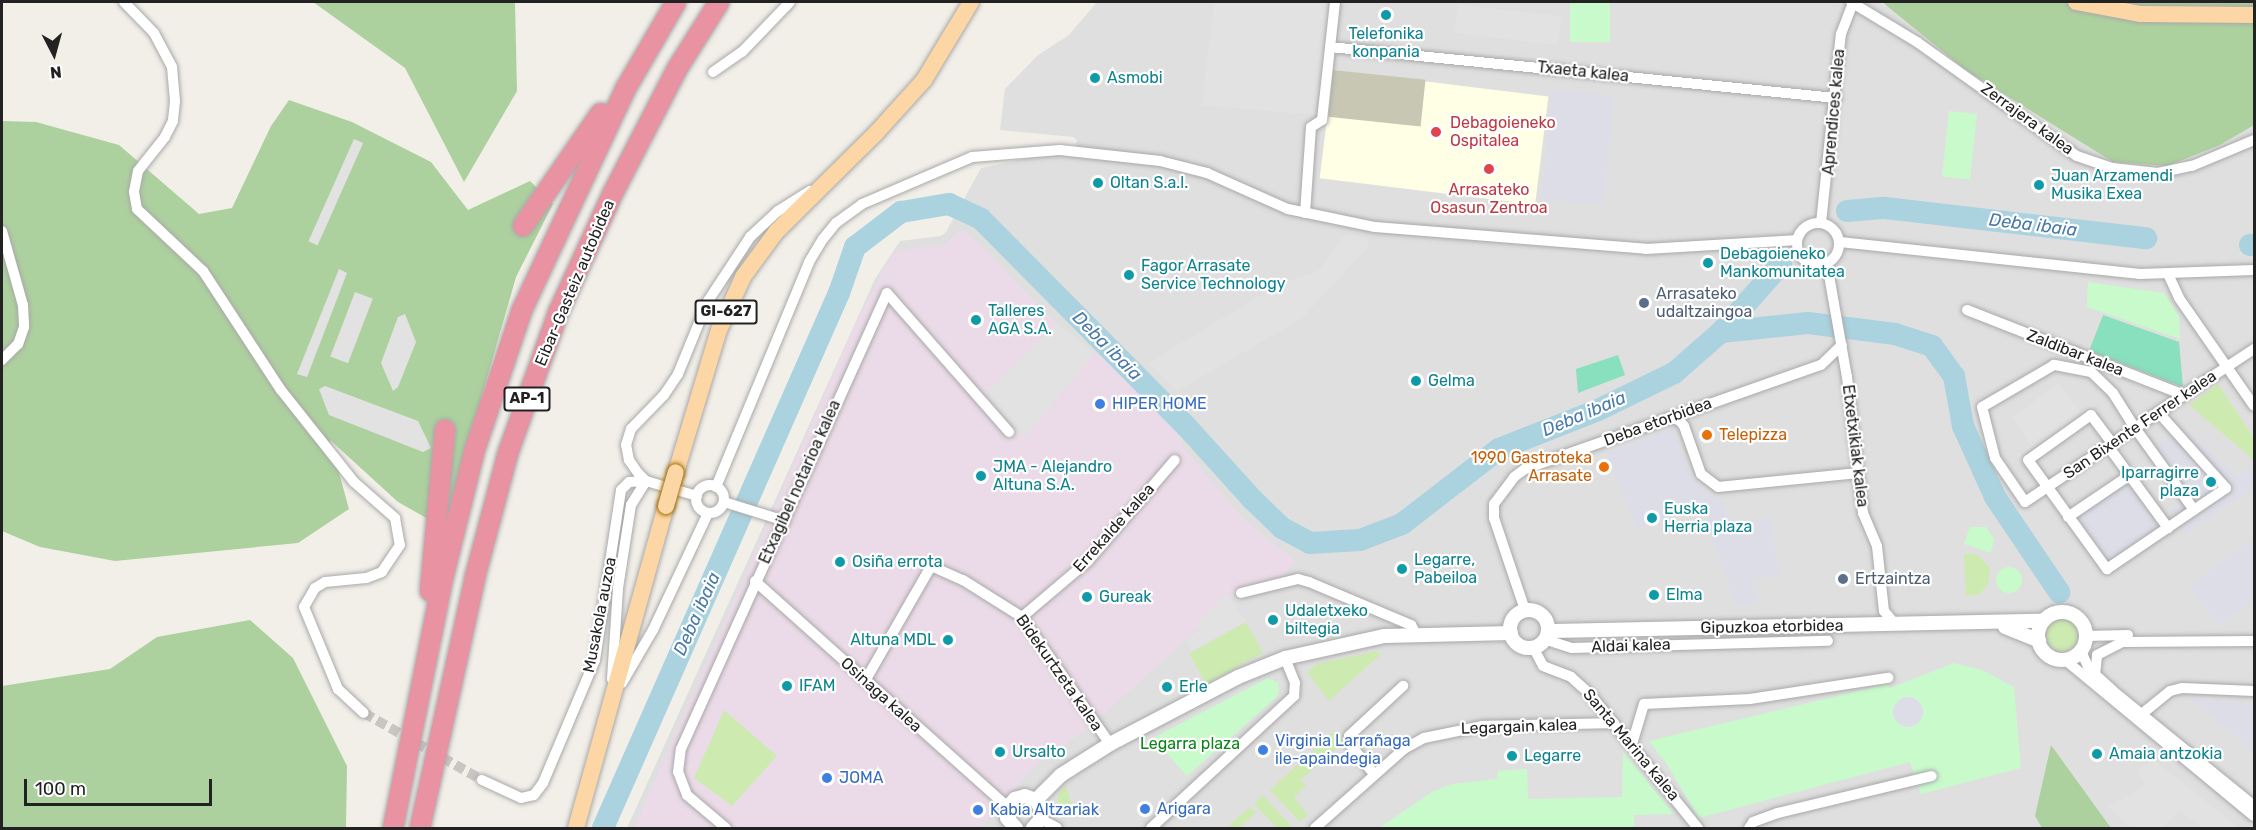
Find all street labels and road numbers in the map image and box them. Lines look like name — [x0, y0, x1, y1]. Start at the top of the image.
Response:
street label: Aprendices kalea — [1819, 48, 1849, 176]
street label: Txaeta kalea — [1536, 58, 1630, 86]
street label: Zerrajera kalea — [1977, 79, 2077, 159]
street label: Eibar-Gasteiz autobidea — [531, 197, 619, 369]
road number: GI-627 — [694, 300, 758, 324]
street label: Zaldibar kalea — [2024, 326, 2126, 380]
street label: San Bixente Ferrer kalea — [2060, 367, 2220, 483]
street label: Etxetxikiak kalea — [1838, 383, 1872, 509]
road number: AP-1 — [503, 387, 551, 411]
street label: Deba etorbidea — [1601, 394, 1715, 450]
street label: Etxagibel notarioa kalea — [755, 397, 845, 567]
street label: Errekalde kalea — [1069, 480, 1159, 576]
street label: Musakola auzoa — [579, 555, 621, 675]
street label: Bidekurtzeta kalea — [1012, 611, 1106, 735]
street label: Gipuzkoa etorbidea — [1700, 616, 1844, 638]
street label: Aldai kalea — [1591, 635, 1671, 657]
street label: Osinaga kalea — [837, 654, 925, 736]
street label: Santa Marina kalea — [1579, 685, 1683, 805]
street label: Legargain kalea — [1460, 715, 1578, 739]

